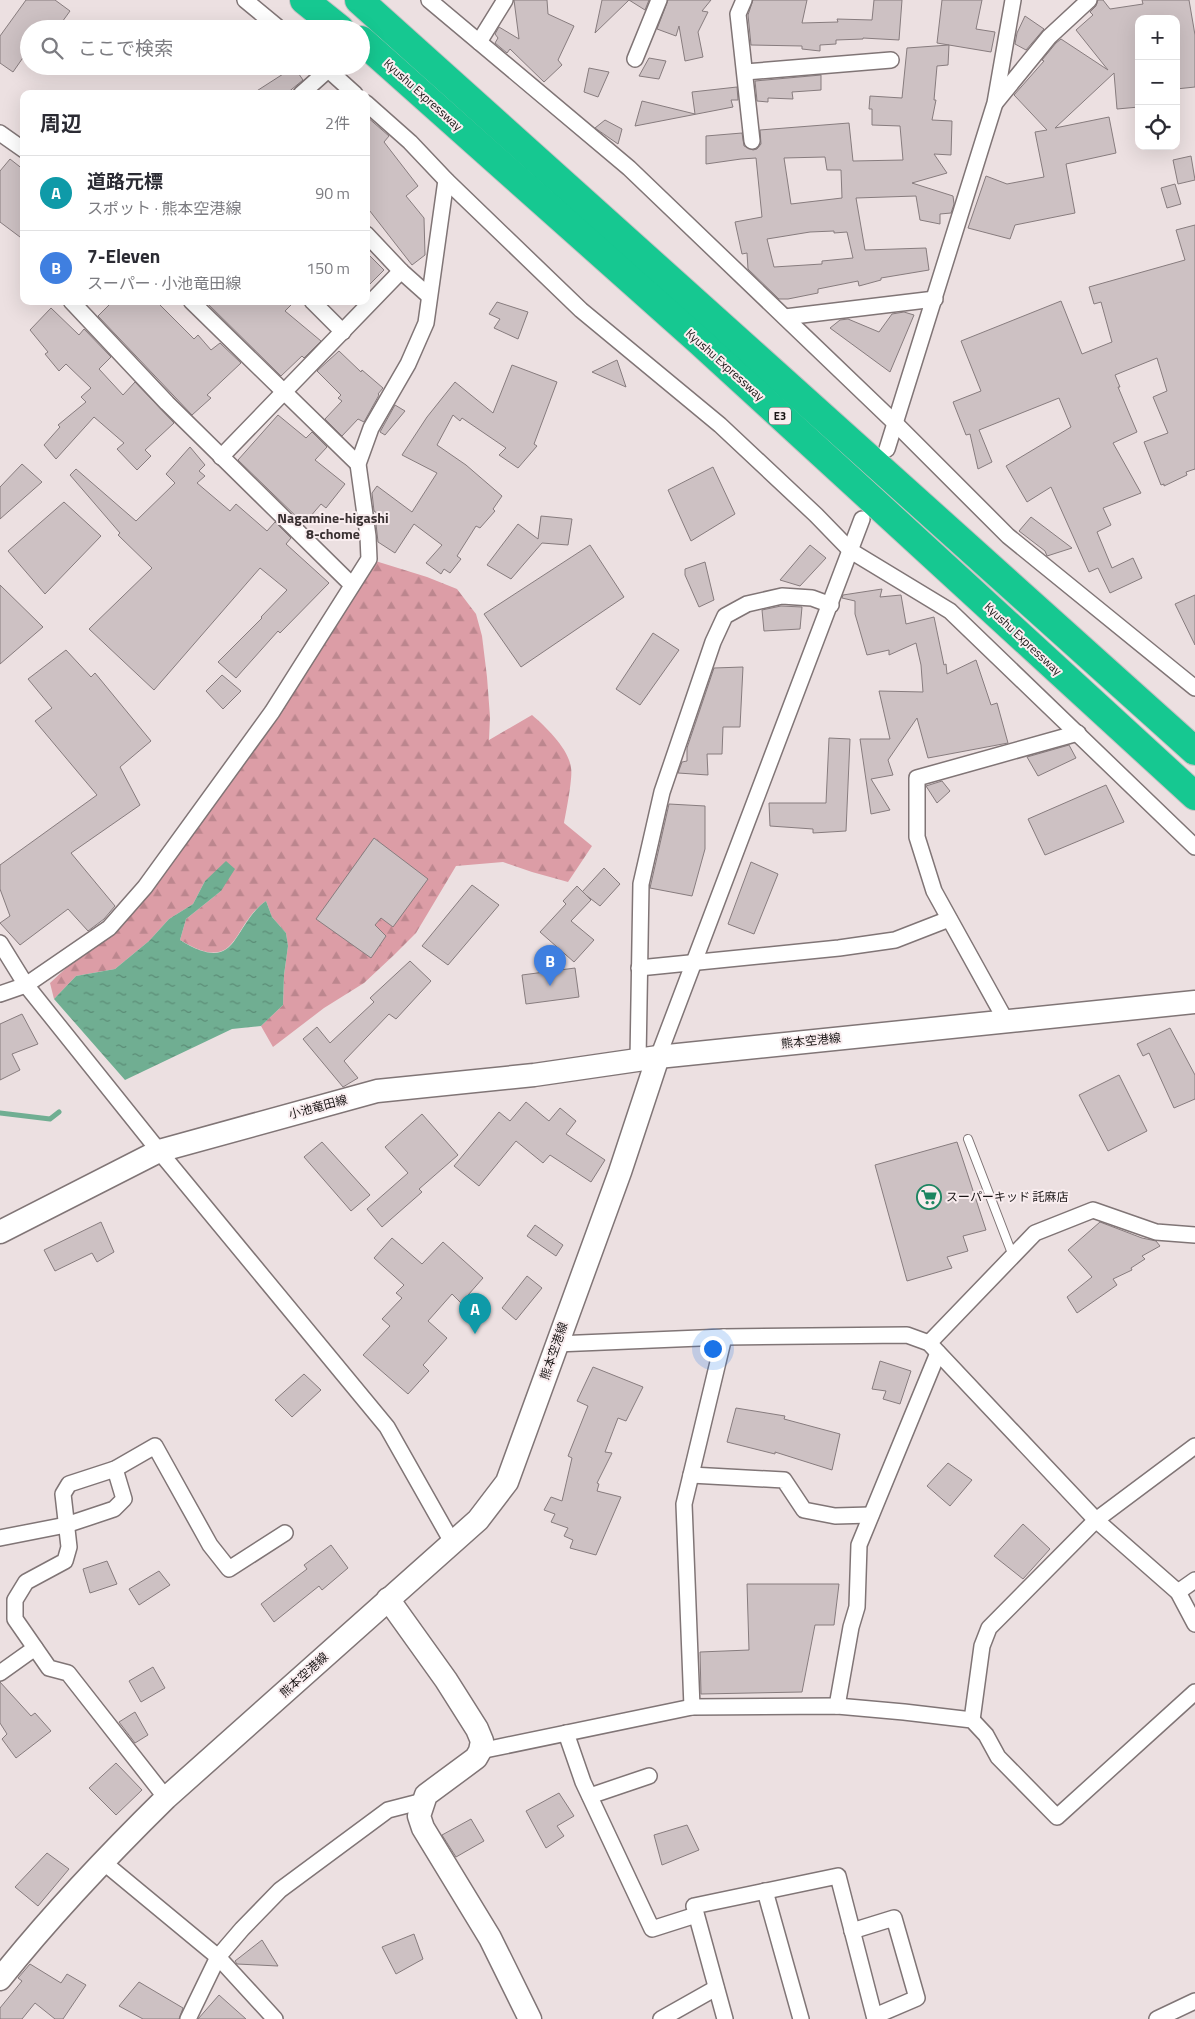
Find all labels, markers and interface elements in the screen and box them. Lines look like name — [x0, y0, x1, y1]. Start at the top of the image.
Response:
map controls — [1135, 15, 1180, 150]
button: + — [1135, 15, 1180, 60]
search box — [20, 20, 370, 75]
text: ここで検索 — [78, 33, 173, 62]
icon: search — [38, 34, 66, 62]
street label: Kyushu Expressway — [380, 54, 467, 135]
button: − — [1135, 60, 1180, 105]
button: locate — [1135, 105, 1180, 150]
text: 周辺 — [40, 107, 82, 139]
text: 2件 — [325, 111, 350, 135]
text: 道路元標 — [87, 166, 163, 195]
text: A — [51, 181, 61, 205]
text: 90 m — [315, 181, 350, 205]
text: スポット · 熊本空港線 — [87, 196, 242, 220]
text: 7-Eleven — [87, 241, 160, 270]
text: B — [51, 256, 61, 280]
text: 150 m — [306, 256, 350, 280]
text: スーパー · 小池竜田線 — [87, 271, 241, 295]
street label: Kyushu Expressway — [682, 324, 769, 405]
road number: E3 — [769, 408, 791, 424]
district label: Nagamine-higashi 8-chome — [277, 507, 389, 544]
street label: Kyushu Expressway — [980, 598, 1067, 680]
pin: B — [534, 945, 566, 986]
street label: 熊本空港線 — [780, 1028, 842, 1053]
street label: 小池竜田線 — [286, 1090, 349, 1123]
supermarket icon: スーパーキッド 託麻店 — [916, 1184, 942, 1210]
place label: スーパーキッド 託麻店 — [946, 1187, 1069, 1206]
pin: A — [459, 1293, 491, 1334]
street label: 熊本空港線 — [535, 1319, 572, 1382]
your location — [700, 1336, 726, 1362]
street label: 熊本空港線 — [275, 1647, 332, 1702]

